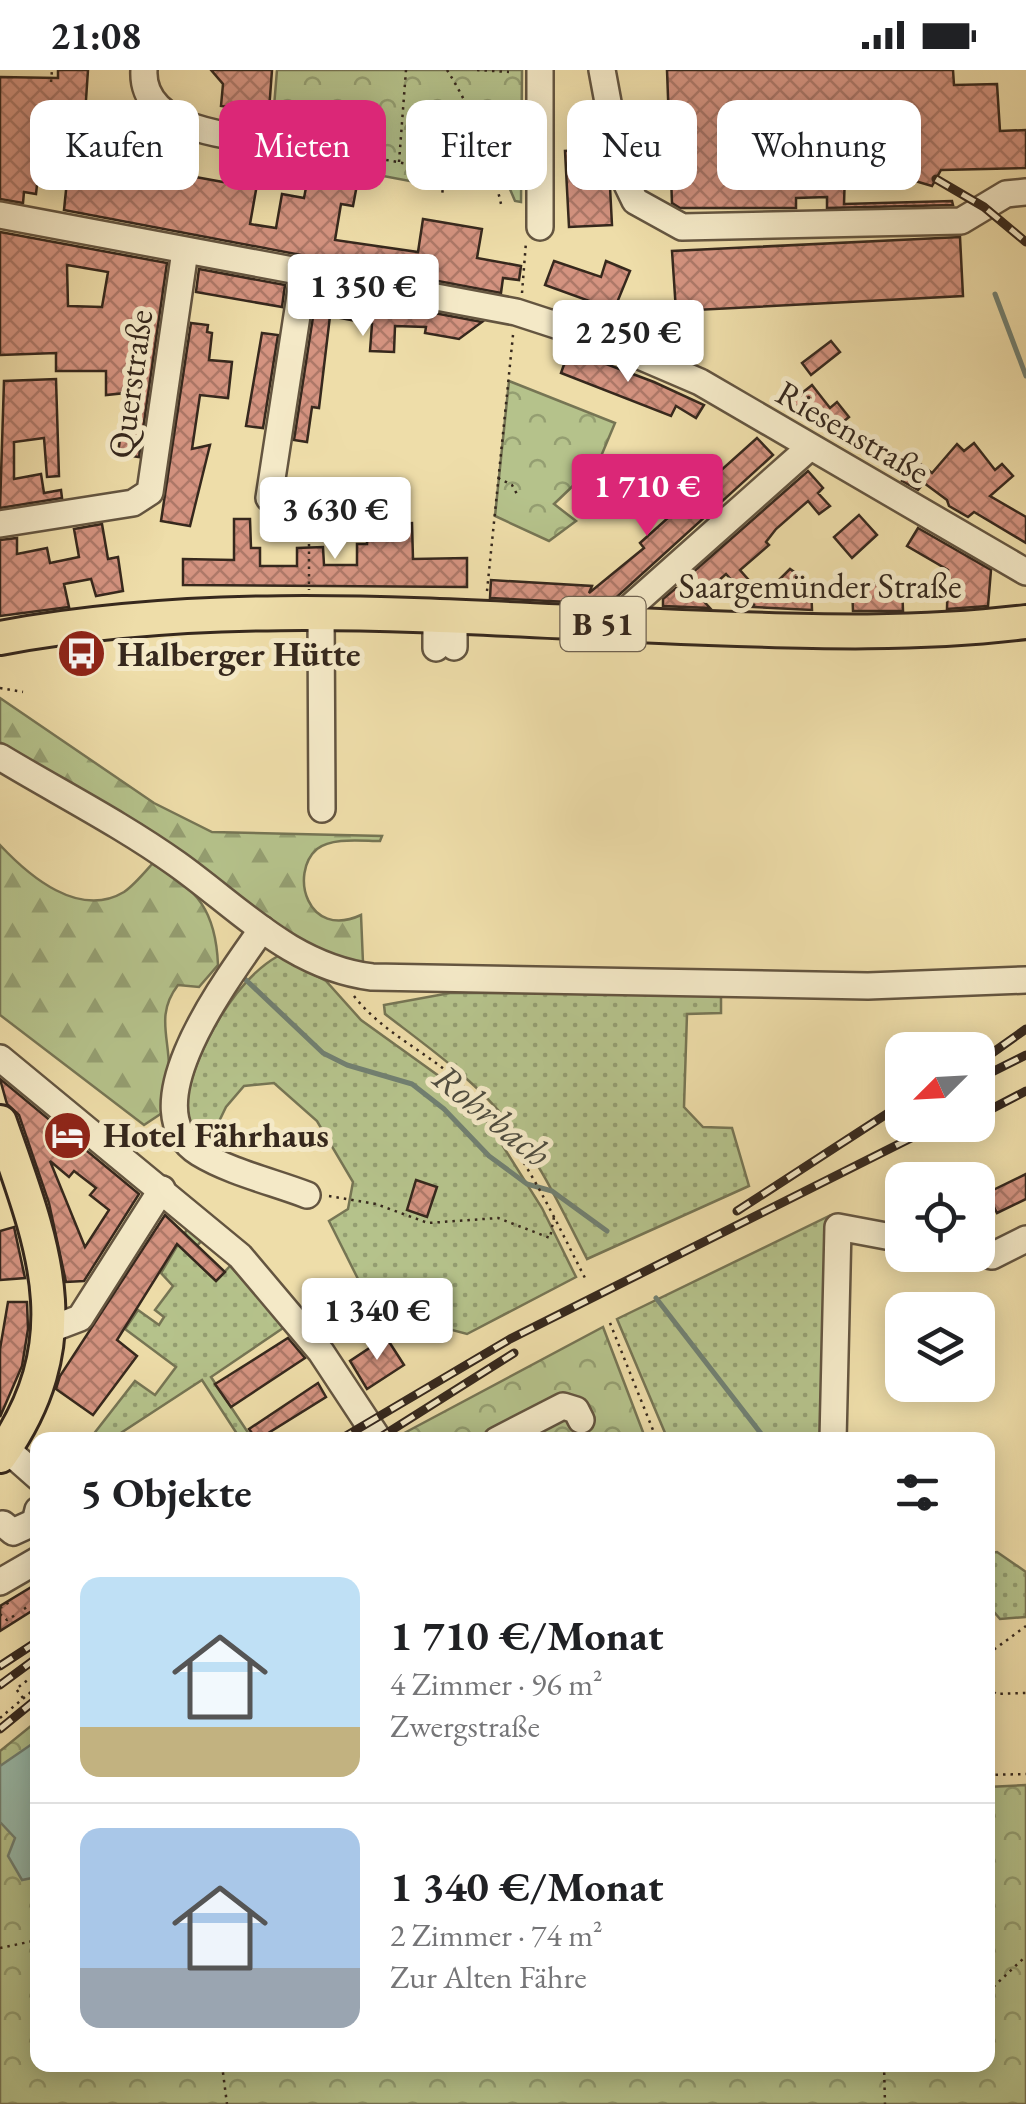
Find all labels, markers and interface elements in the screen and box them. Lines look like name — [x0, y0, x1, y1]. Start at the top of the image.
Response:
text: 21:08 — [50, 11, 141, 60]
chip: Kaufen — [30, 100, 199, 190]
chip: Mieten — [219, 100, 386, 190]
chip: Filter — [406, 100, 547, 190]
chip: Neu — [567, 100, 697, 190]
chip: Wohnung — [717, 100, 921, 190]
pin: 1 350 € — [271, 254, 455, 339]
text: 1 350 € — [310, 265, 416, 307]
pin: 2 250 € — [536, 300, 720, 385]
street label: Querstraße — [97, 307, 162, 461]
text: 2 250 € — [575, 311, 681, 353]
street label: Riesenstraße — [768, 370, 938, 494]
pin: 1 710 € — [555, 454, 739, 539]
text: 1 710 € — [594, 465, 700, 507]
pin: 3 630 € — [243, 477, 427, 562]
text: 3 630 € — [282, 488, 388, 530]
street label: Saargemünder Straße — [678, 563, 962, 608]
road number: B 51 — [560, 597, 646, 651]
bus stop icon: Halberger Hütte — [56, 628, 108, 680]
place label: Halberger Hütte — [117, 631, 361, 676]
north arrow — [885, 1032, 995, 1142]
map controls — [885, 1032, 995, 1402]
water label: Rohrbach — [423, 1052, 562, 1177]
hotel icon: Hotel Fährhaus — [42, 1109, 94, 1161]
place label: Hotel Fährhaus — [103, 1112, 329, 1157]
button: locate — [885, 1162, 995, 1272]
pin: 1 340 € — [285, 1278, 469, 1363]
text: 1 340 € — [324, 1289, 430, 1331]
button: layers — [885, 1292, 995, 1402]
text: 5 Objekte — [80, 1465, 252, 1520]
icon: filters — [890, 1465, 945, 1520]
text: 1 710 €/Monat — [390, 1608, 664, 1663]
icon: home — [160, 1617, 280, 1737]
text: 4 Zimmer · 96 m² — [390, 1663, 603, 1705]
text: Zwergstraße — [390, 1705, 540, 1747]
text: 1 340 €/Monat — [390, 1859, 664, 1914]
icon: home — [160, 1868, 280, 1988]
text: 2 Zimmer · 74 m² — [390, 1914, 603, 1956]
text: Zur Alten Fähre — [390, 1956, 587, 1998]

